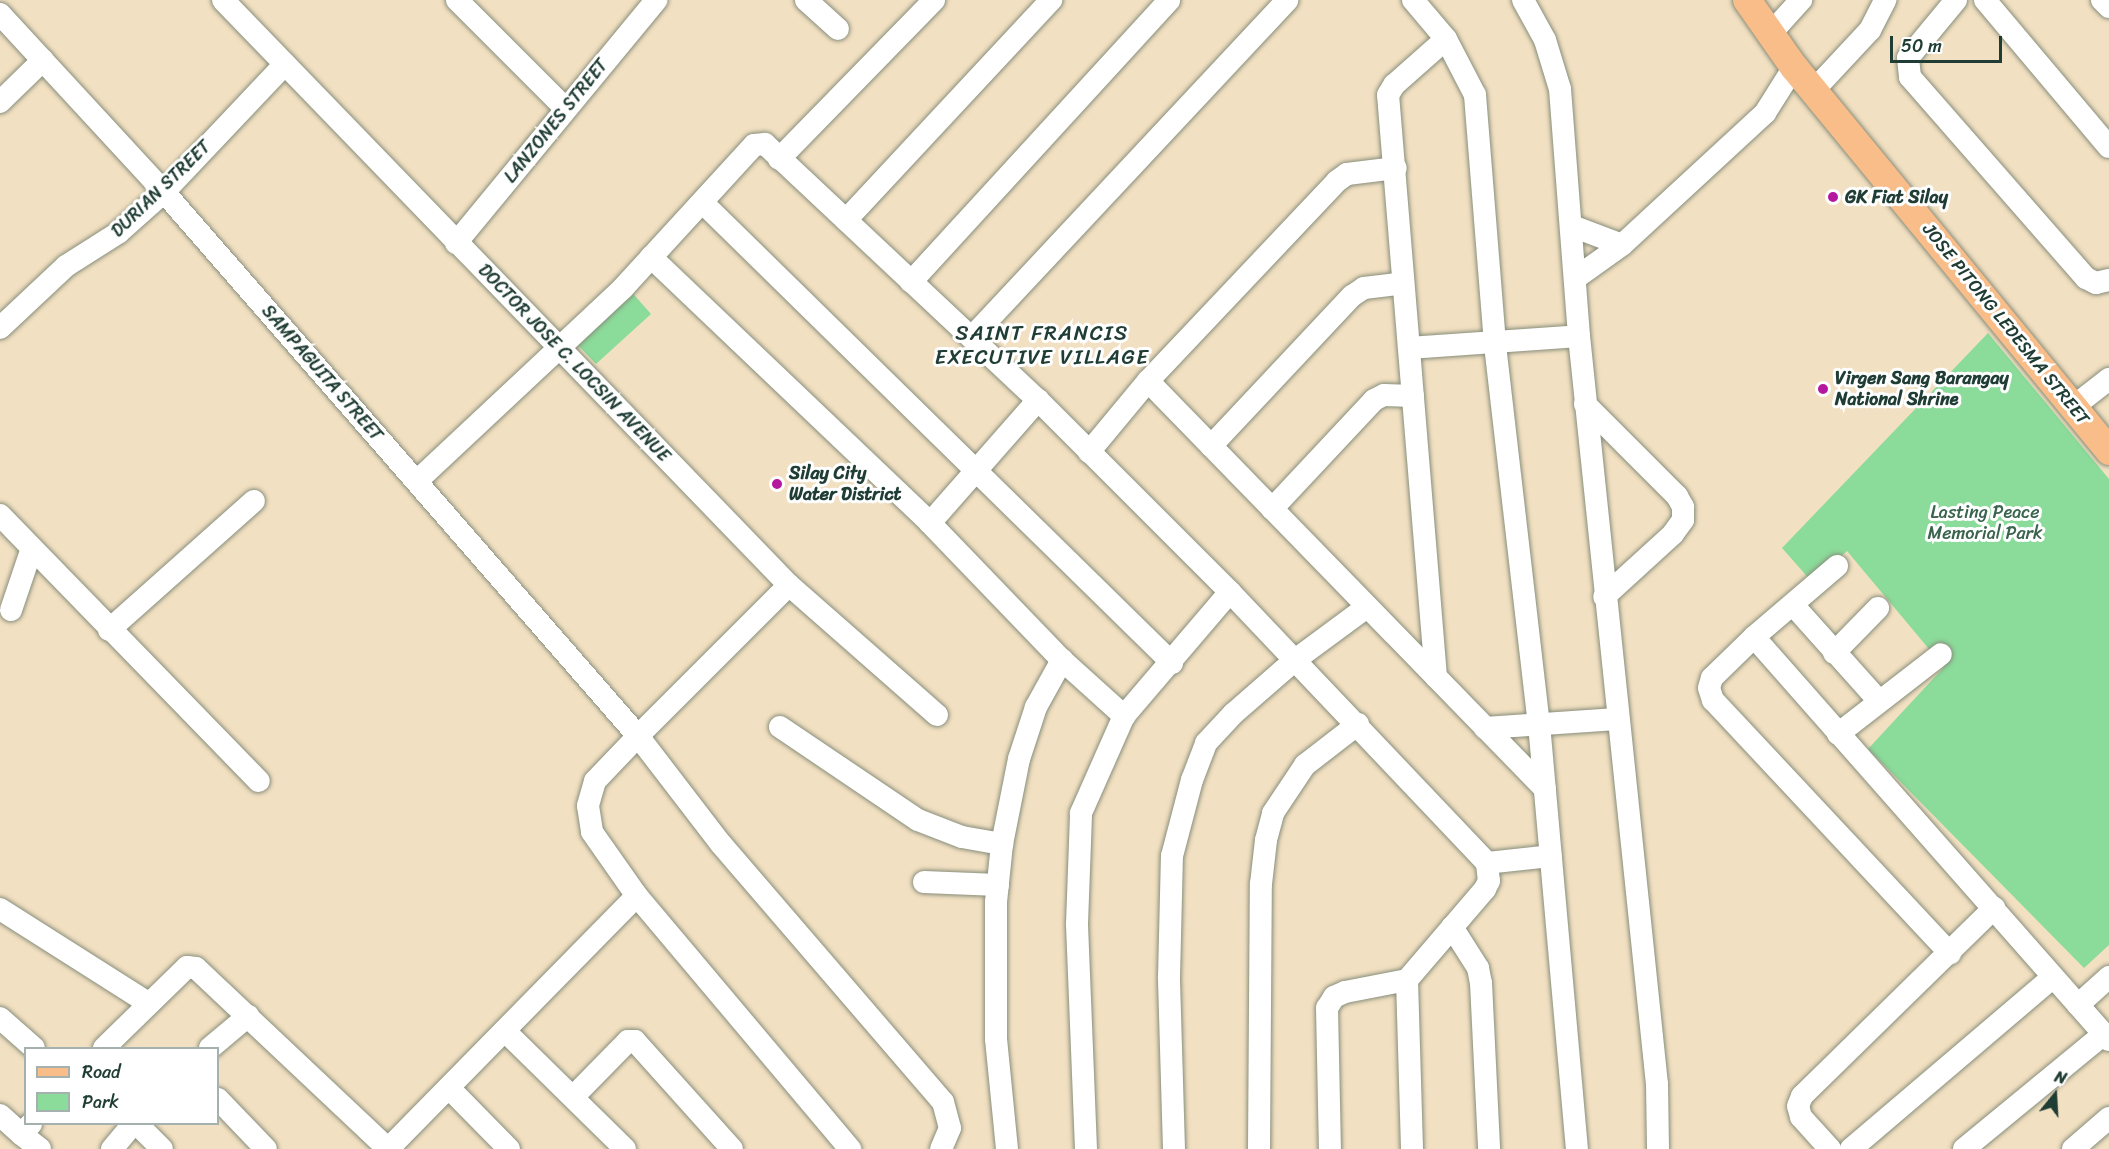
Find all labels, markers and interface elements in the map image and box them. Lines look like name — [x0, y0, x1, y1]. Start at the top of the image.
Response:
scale bar — [1893, 24, 2006, 62]
text: 50 m — [1901, 30, 1942, 62]
street label: LANZONES STREET — [499, 54, 613, 188]
street label: DURIAN STREET — [107, 136, 215, 242]
place label: GK Fiat Silay — [1845, 186, 1948, 208]
marker: GK Fiat Silay — [1826, 190, 1840, 204]
street label: JOSE PITONG LEDESMA STREET — [1917, 218, 2095, 430]
street label: DOCTOR JOSE C. LOCSIN AVENUE — [473, 259, 675, 467]
street label: SAMPAGUITA STREET — [256, 300, 388, 446]
district label: SAINT FRANCIS EXECUTIVE VILLAGE — [934, 320, 1150, 370]
place label: Virgen Sang Barangay National Shrine — [1835, 368, 2009, 410]
marker: Virgen Sang Barangay National Shrine — [1816, 382, 1830, 396]
place label: Silay City Water District — [789, 463, 902, 506]
marker: Silay City Water District — [770, 477, 784, 491]
park label: Lasting Peace Memorial Park — [1927, 502, 2043, 544]
legend — [24, 1047, 219, 1125]
text: Road — [82, 1056, 121, 1088]
text: N — [2051, 1062, 2070, 1093]
north arrow — [2025, 1065, 2085, 1125]
text: Park — [82, 1086, 119, 1118]

